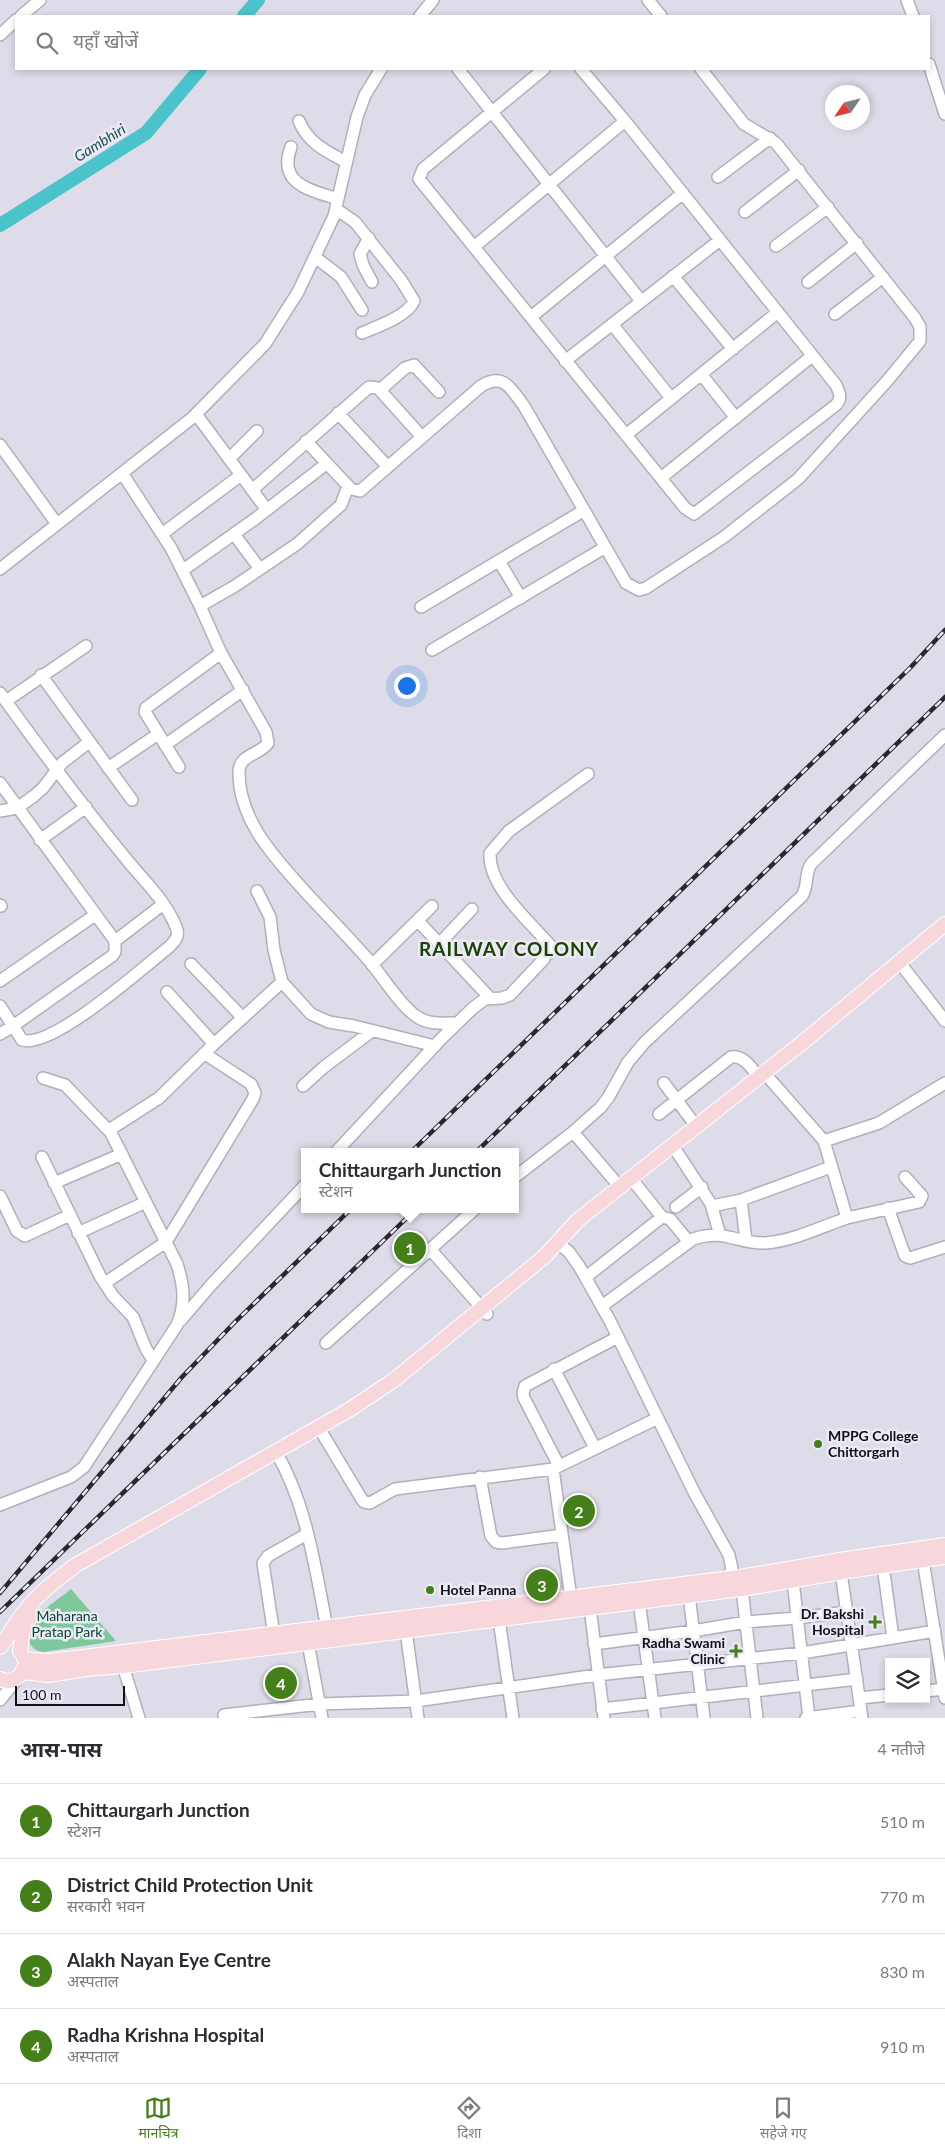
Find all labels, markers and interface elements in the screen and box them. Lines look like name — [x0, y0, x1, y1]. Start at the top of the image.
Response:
search box — [15, 15, 930, 70]
icon: search — [33, 29, 61, 57]
text: यहाँ खोजें — [73, 29, 138, 52]
north arrow — [825, 85, 870, 130]
water label: Gambhiri — [70, 119, 129, 165]
your location — [394, 673, 420, 699]
district label: RAILWAY COLONY — [419, 937, 599, 960]
popup — [301, 1148, 519, 1213]
text: Chittaurgarh Junction — [319, 1158, 501, 1181]
text: स्टेशन — [319, 1181, 353, 1200]
pin: 1 — [394, 1229, 426, 1267]
place label: MPPG College Chittorgarh — [828, 1427, 919, 1460]
marker: MPPG College Chittorgarh — [812, 1438, 824, 1450]
pin: 2 — [563, 1492, 595, 1530]
pin: 3 — [526, 1566, 558, 1604]
place label: Hotel Panna — [440, 1581, 516, 1598]
marker: Hotel Panna — [424, 1584, 436, 1596]
place label: Dr. Bakshi Hospital — [801, 1605, 864, 1638]
park label: Maharana Pratap Park — [32, 1607, 103, 1640]
marker: Dr. Bakshi Hospital — [868, 1615, 882, 1629]
place label: Radha Swami Clinic — [642, 1634, 725, 1667]
marker: Radha Swami Clinic — [729, 1644, 743, 1658]
map controls — [885, 1658, 930, 1703]
button: layers — [885, 1658, 930, 1703]
pin: 4 — [265, 1664, 297, 1702]
scale bar — [15, 1683, 125, 1706]
text: 100 m — [22, 1686, 61, 1703]
text: आस-पास — [20, 1736, 102, 1761]
text: 4 नतीजे — [878, 1739, 925, 1758]
text: Chittaurgarh Junction — [67, 1798, 250, 1821]
text: 1 — [31, 1812, 41, 1831]
text: 510 m — [880, 1812, 925, 1831]
text: स्टेशन — [67, 1821, 101, 1840]
text: District Child Protection Unit — [67, 1873, 313, 1896]
text: 2 — [31, 1887, 41, 1906]
text: 770 m — [880, 1887, 925, 1906]
text: सरकारी भवन — [67, 1896, 145, 1915]
text: Alakh Nayan Eye Centre — [67, 1948, 271, 1971]
text: 3 — [31, 1962, 41, 1981]
text: 830 m — [880, 1962, 925, 1981]
text: अस्पताल — [67, 1971, 119, 1990]
text: Radha Krishna Hospital — [67, 2023, 264, 2046]
text: 4 — [31, 2037, 41, 2056]
text: 910 m — [880, 2037, 925, 2056]
text: अस्पताल — [67, 2046, 119, 2065]
tab: मानचित्र — [138, 2094, 178, 2144]
tab: दिशा — [455, 2094, 483, 2144]
tab: सहेजे गए — [760, 2094, 807, 2144]

